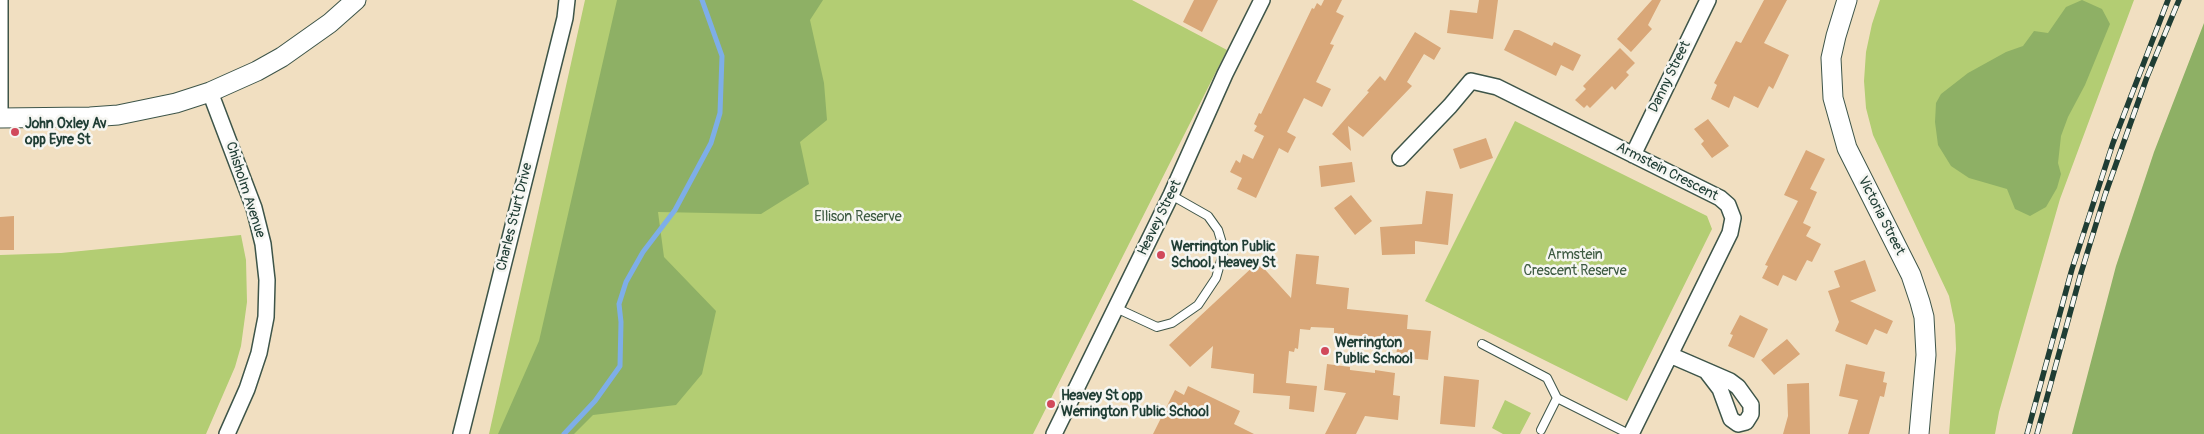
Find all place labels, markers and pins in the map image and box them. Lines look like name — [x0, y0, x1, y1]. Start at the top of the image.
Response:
place label: John Oxley Av opp Eyre St — [25, 116, 106, 148]
marker: John Oxley Av opp Eyre St — [9, 126, 21, 138]
place label: Werrington Public School, Heavey St — [1171, 239, 1276, 272]
marker: Werrington Public School, Heavey St — [1155, 249, 1167, 261]
place label: Werrington Public School — [1335, 335, 1413, 368]
marker: Werrington Public School — [1319, 345, 1331, 357]
place label: Heavey St opp Werrington Public School — [1061, 388, 1209, 421]
marker: Heavey St opp Werrington Public School — [1045, 398, 1057, 410]

